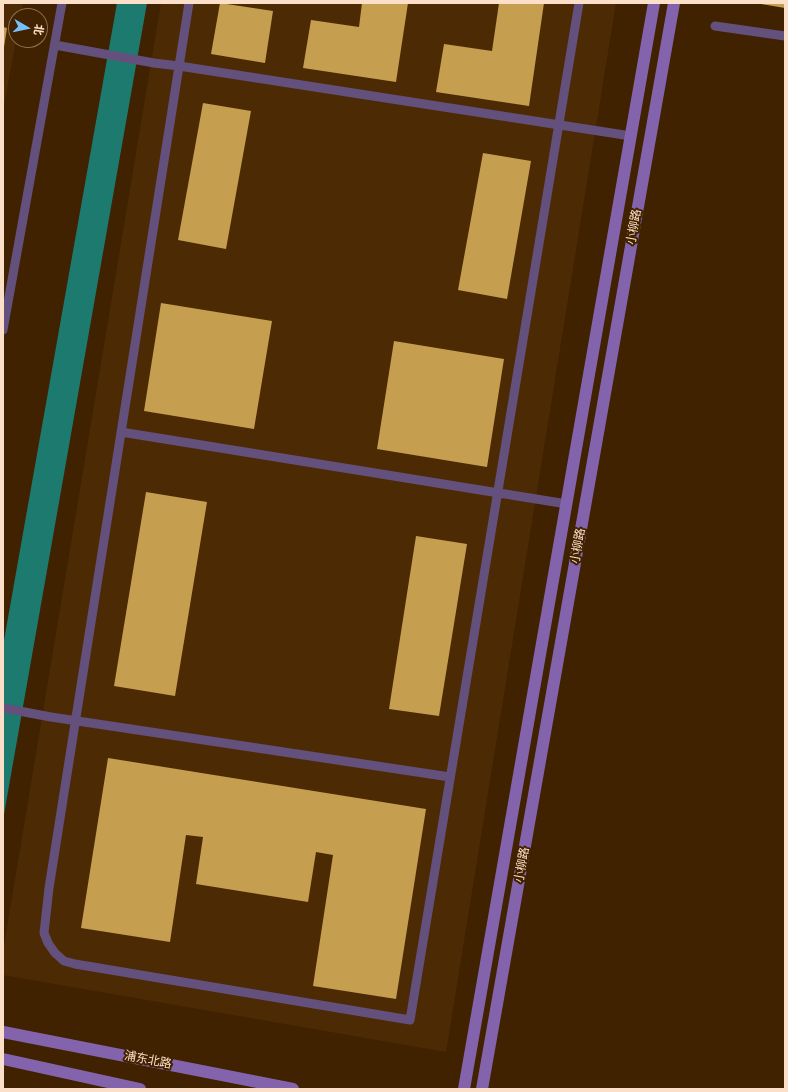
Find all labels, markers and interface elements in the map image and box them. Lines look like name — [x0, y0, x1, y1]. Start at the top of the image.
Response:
north arrow — [8, 8, 48, 48]
text: 北 — [31, 23, 47, 36]
street label: 小柳路 — [624, 208, 644, 246]
street label: 小柳路 — [568, 527, 588, 565]
street label: 小柳路 — [512, 846, 532, 884]
street label: 浦东北路 — [123, 1048, 173, 1072]

